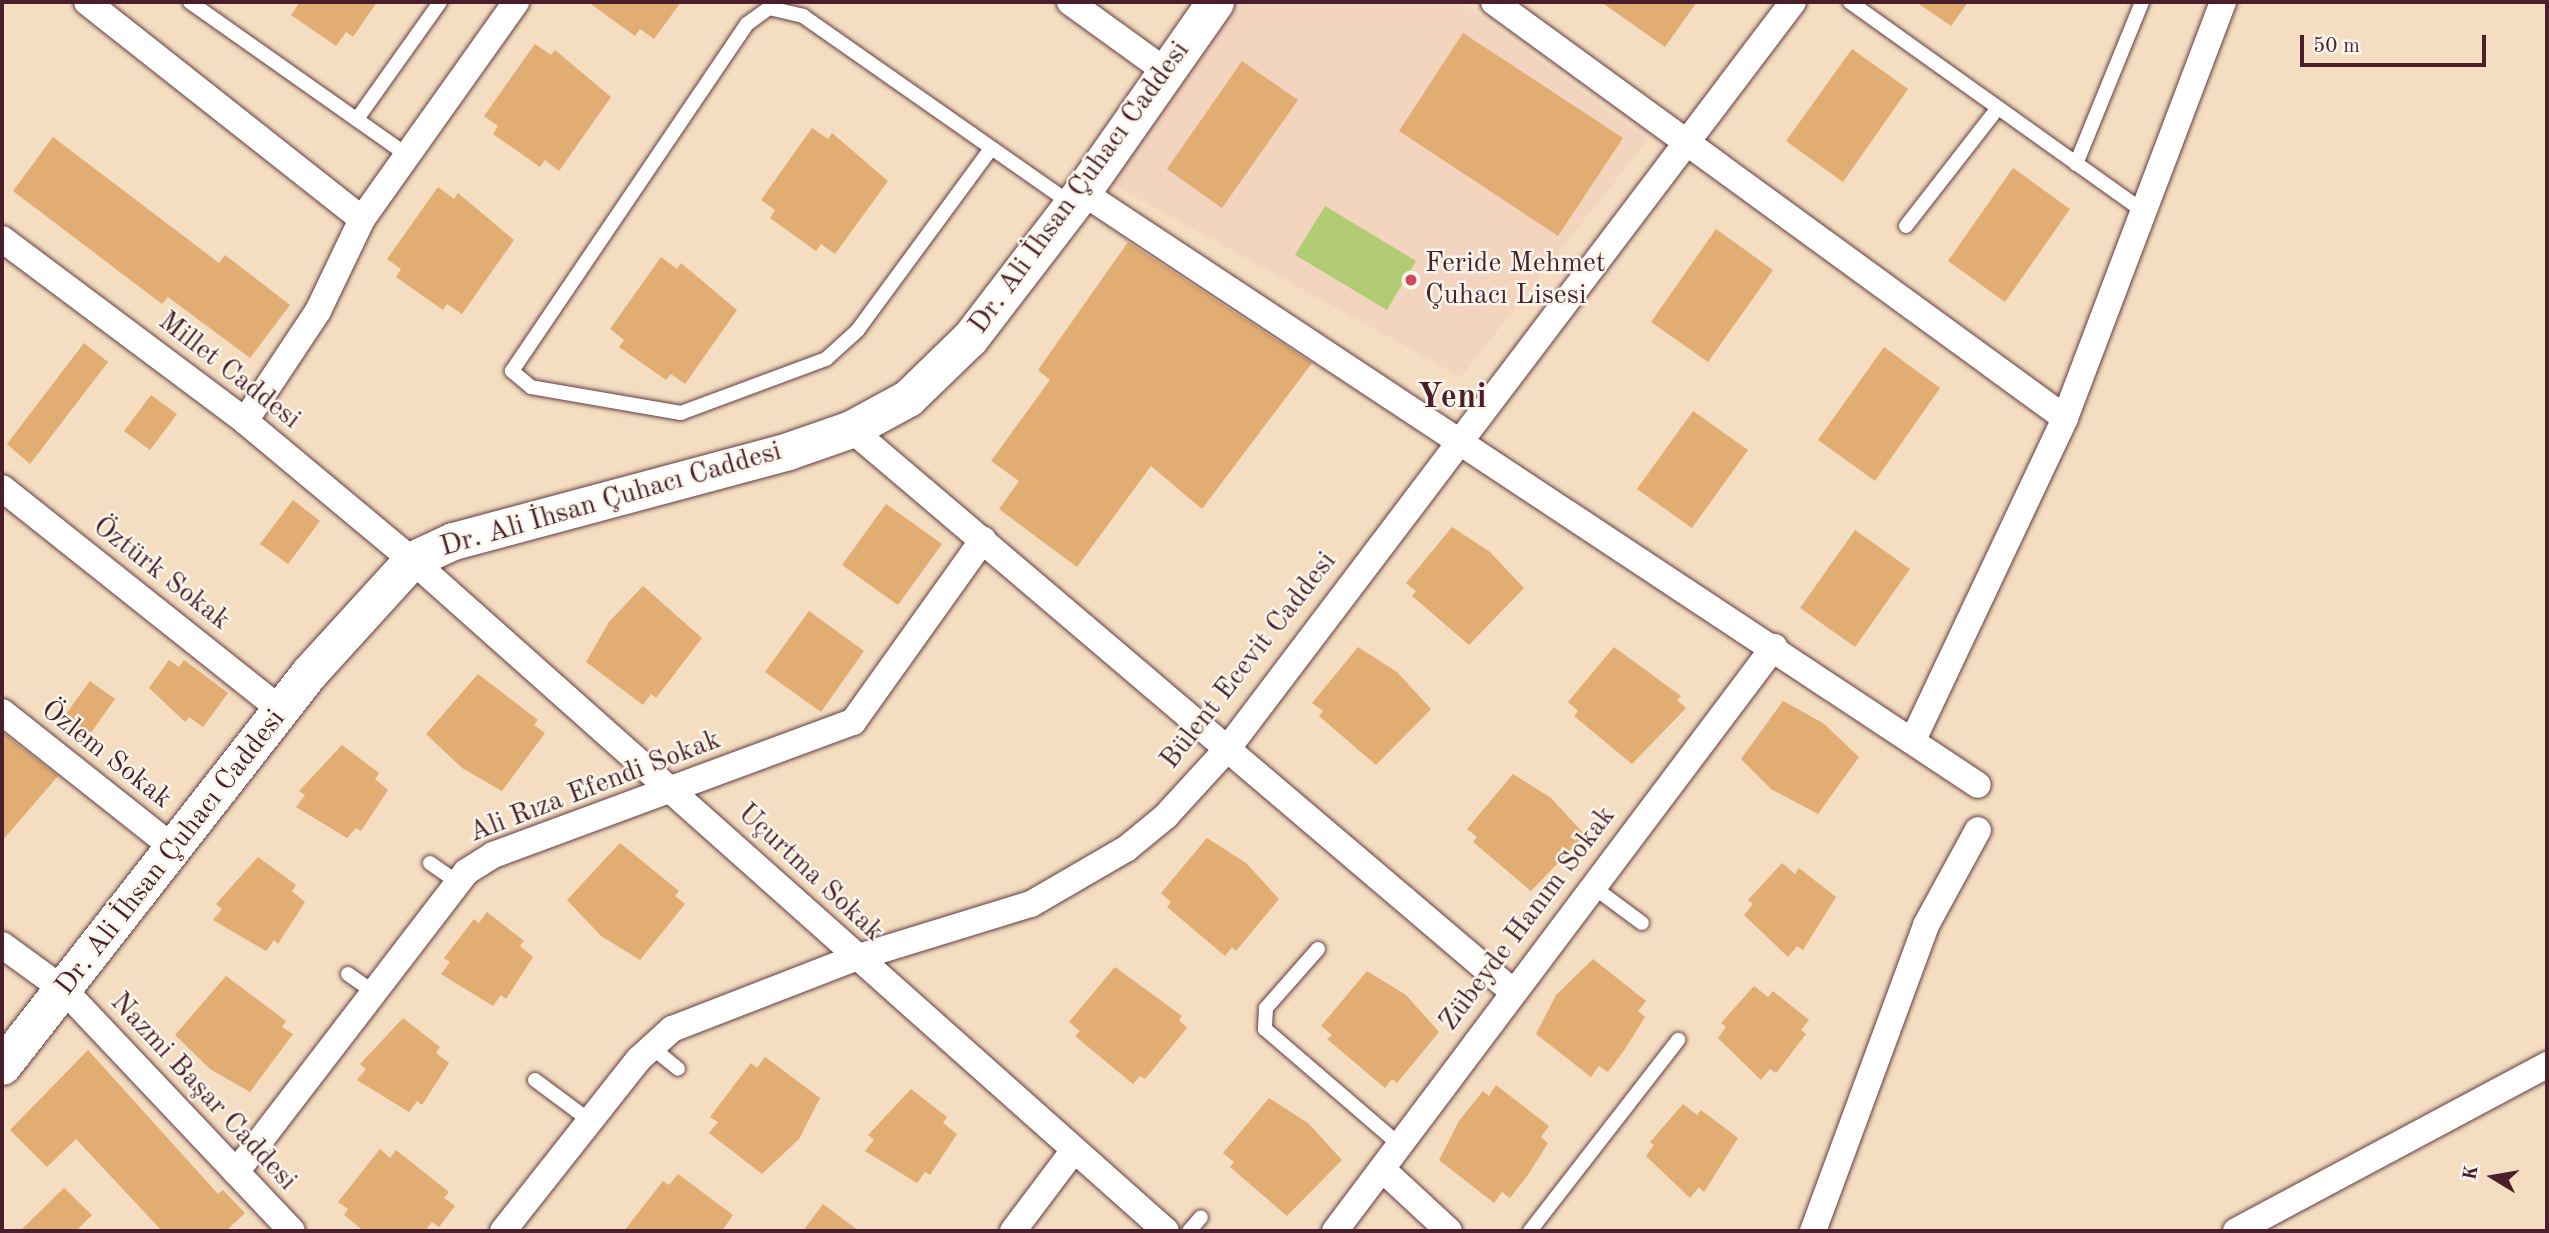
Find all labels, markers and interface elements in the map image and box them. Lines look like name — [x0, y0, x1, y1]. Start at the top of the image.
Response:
scale bar — [2304, 21, 2490, 65]
street label: Dr. Ali İhsan Çuhacı Caddesi — [963, 35, 1197, 341]
text: 50 m — [2313, 36, 2360, 57]
place label: Feride Mehmet Çuhacı Lisesi — [1425, 247, 1606, 313]
marker: Feride Mehmet Çuhacı Lisesi — [1403, 272, 1419, 288]
street label: Millet Caddesi — [151, 305, 307, 437]
district label: Yeni — [1417, 377, 1487, 419]
street label: Dr. Ali İhsan Çuhacı Caddesi — [437, 435, 785, 565]
street label: Öztürk Sokak — [86, 510, 236, 638]
street label: Bülent Ecevit Caddesi — [1154, 546, 1344, 776]
street label: Özlem Sokak — [34, 694, 178, 816]
street label: Dr. Ali İhsan Çuhacı Caddesi — [49, 703, 293, 1003]
street label: Ali Rıza Efendi Sokak — [464, 724, 726, 850]
street label: Uçurtma Sokak — [730, 797, 890, 949]
street label: Zübeyde Hanım Sokak — [1433, 800, 1623, 1038]
street label: Nazmi Başar Caddesi — [103, 986, 303, 1198]
north arrow — [2458, 1142, 2528, 1212]
text: K — [2461, 1164, 2483, 1182]

